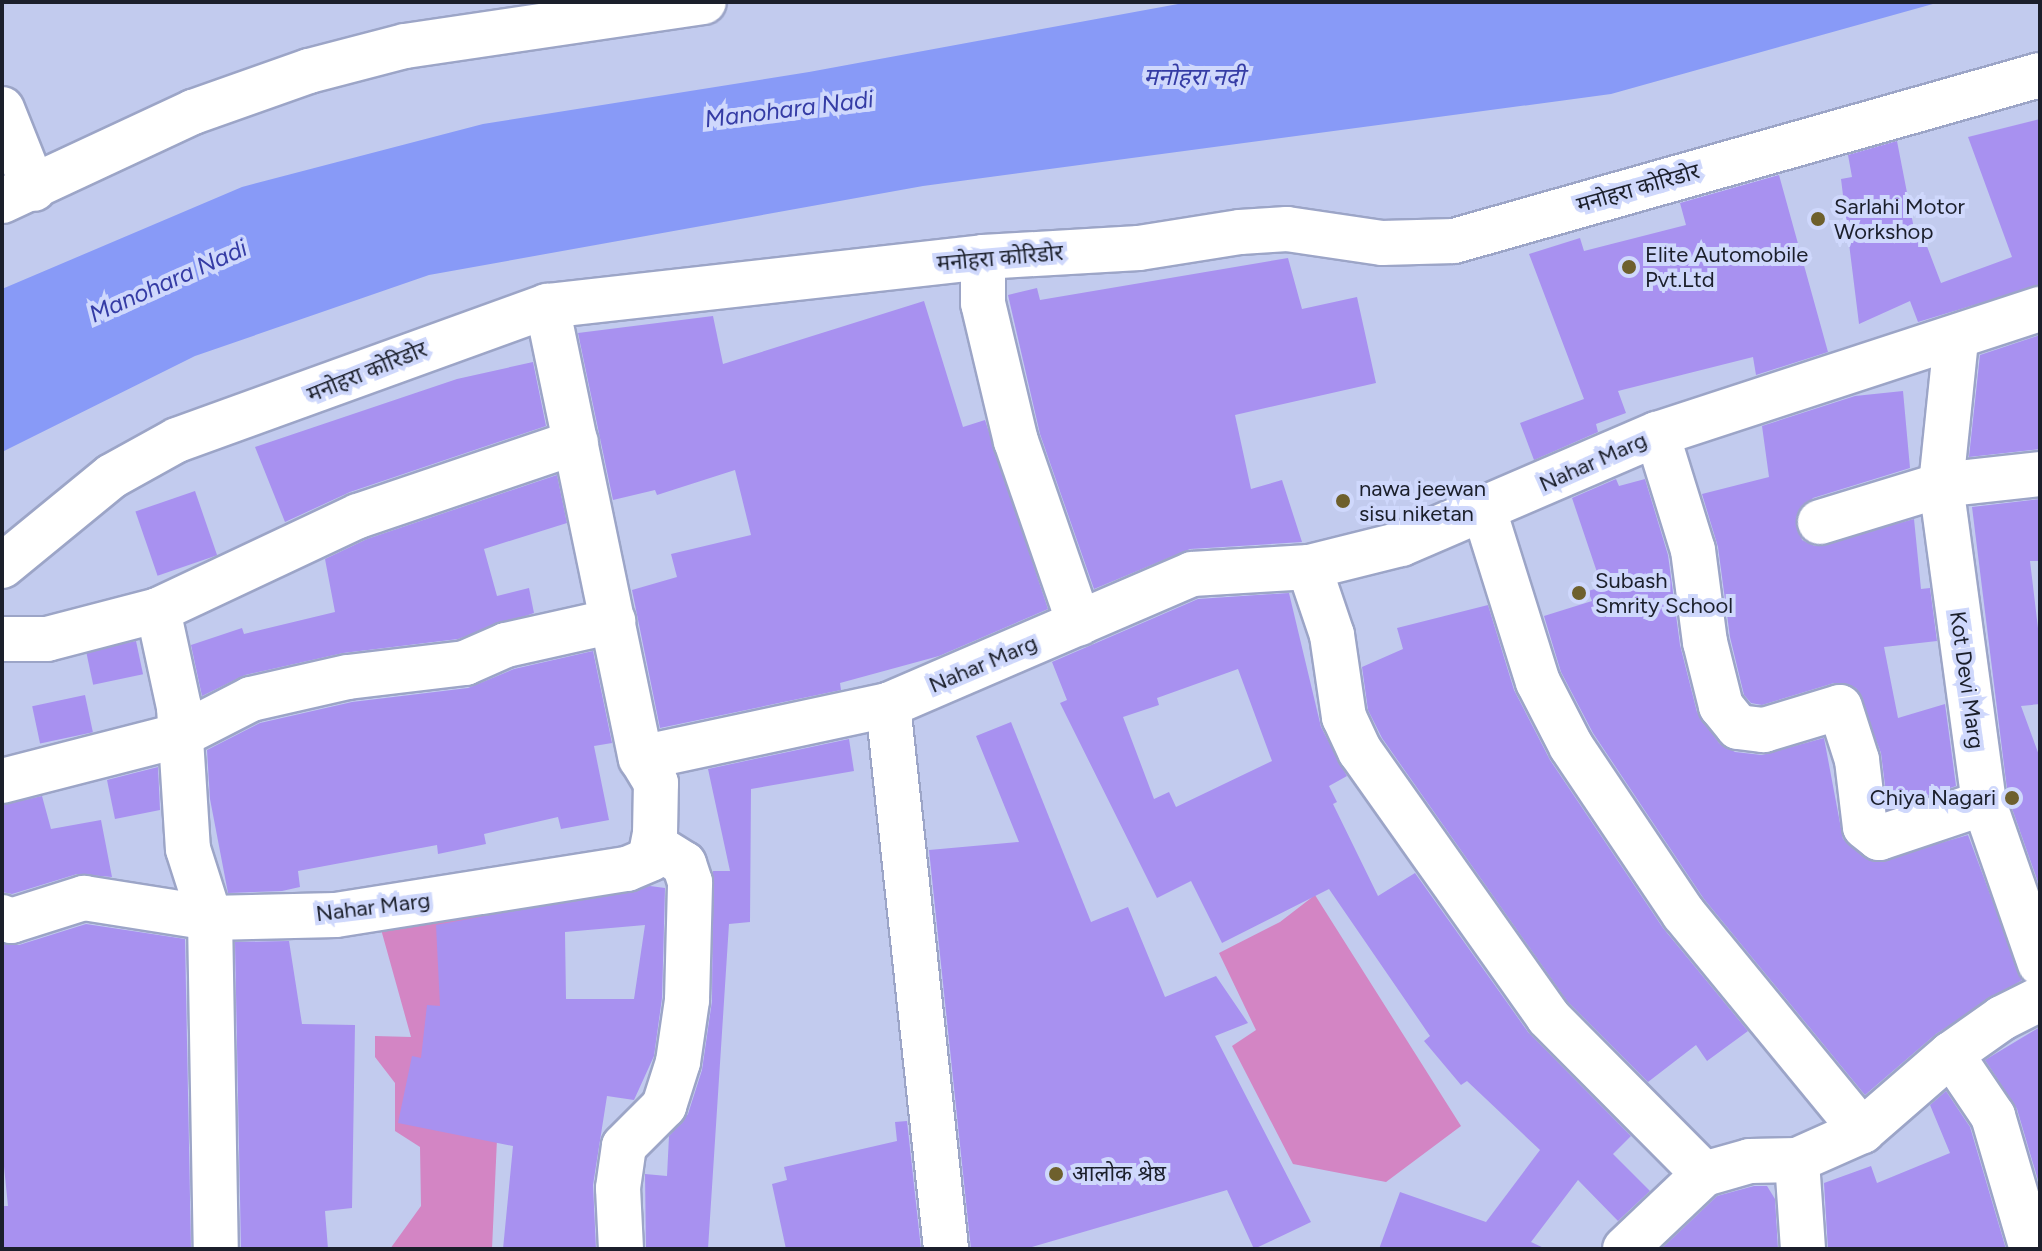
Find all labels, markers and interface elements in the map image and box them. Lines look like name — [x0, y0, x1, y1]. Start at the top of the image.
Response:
water label: मनोहरा नदी — [1144, 63, 1244, 91]
water label: Manohara Nadi — [703, 84, 875, 134]
street label: मनोहरा कोरिडोर — [1573, 158, 1703, 218]
place label: Sarlahi Motor Workshop — [1834, 193, 1965, 244]
marker: Sarlahi Motor Workshop — [1809, 210, 1827, 228]
water label: Manohara Nadi — [85, 233, 251, 329]
street label: मनोहरा कोरिडोर — [936, 239, 1064, 277]
place label: Elite Automobile Pvt.Ltd — [1645, 241, 1808, 292]
marker: Elite Automobile Pvt.Ltd — [1620, 258, 1638, 276]
street label: मनोहरा कोरिडोर — [303, 336, 431, 408]
street label: Nahar Marg — [1535, 427, 1651, 497]
place label: nawa jeewan sisu niketan — [1359, 475, 1486, 526]
marker: nawa jeewan sisu niketan — [1334, 492, 1352, 510]
place label: Subash Smrity School — [1595, 567, 1733, 618]
marker: Subash Smrity School — [1570, 584, 1588, 602]
street label: Kot Devi Marg — [1944, 609, 1990, 751]
street label: Nahar Marg — [925, 629, 1041, 699]
place label: Chiya Nagari — [1870, 785, 1996, 811]
marker: Chiya Nagari — [2003, 789, 2021, 807]
street label: Nahar Marg — [314, 887, 432, 927]
place label: आलोक श्रेष्ठ — [1072, 1161, 1166, 1187]
marker: आलोक श्रेष्ठ — [1047, 1165, 1065, 1183]

